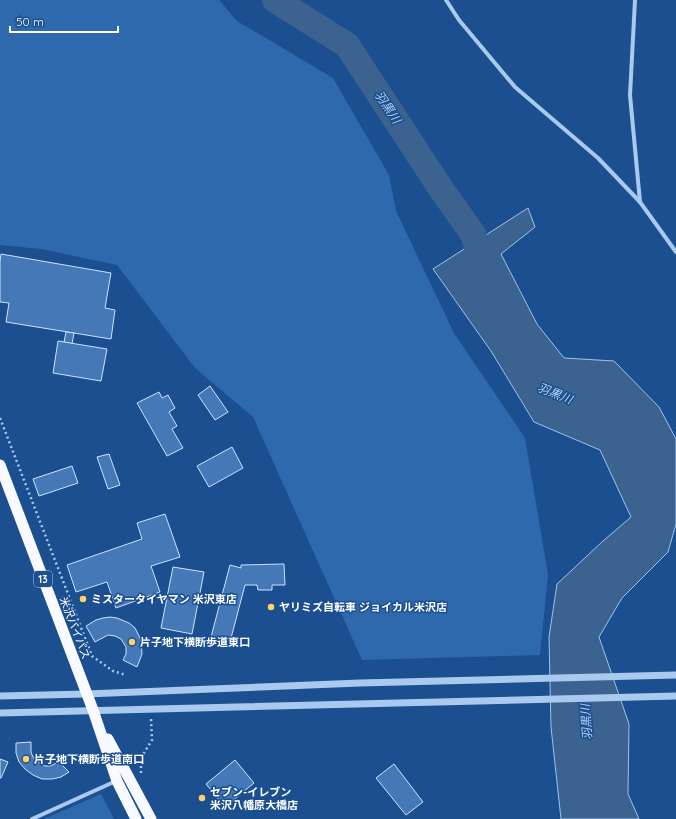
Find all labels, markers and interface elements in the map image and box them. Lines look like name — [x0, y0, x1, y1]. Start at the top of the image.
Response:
scale bar — [10, 8, 118, 34]
text: 50 m — [16, 14, 44, 29]
water label: 羽黒川 — [372, 88, 405, 128]
water label: 羽黒川 — [535, 379, 576, 407]
road number: 13 — [34, 571, 52, 587]
place label: ミスタータイヤマン 米沢東店 — [91, 592, 237, 606]
marker: ミスタータイヤマン 米沢東店 — [78, 594, 88, 604]
street label: 米沢バイパス — [57, 595, 93, 661]
place label: ヤリミズ自転車 ジョイカル米沢店 — [279, 600, 447, 614]
marker: ヤリミズ自転車 ジョイカル米沢店 — [266, 602, 276, 612]
place label: 片子地下横断歩道東口 — [140, 635, 250, 649]
marker: 片子地下横断歩道東口 — [127, 637, 137, 647]
water label: 羽黒川 — [577, 702, 595, 740]
place label: 片子地下横断歩道南口 — [34, 752, 144, 766]
marker: 片子地下横断歩道南口 — [21, 754, 31, 764]
place label: セブン-イレブン 米沢八幡原大橋店 — [210, 785, 298, 812]
marker: セブン-イレブン 米沢八幡原大橋店 — [197, 793, 207, 803]

